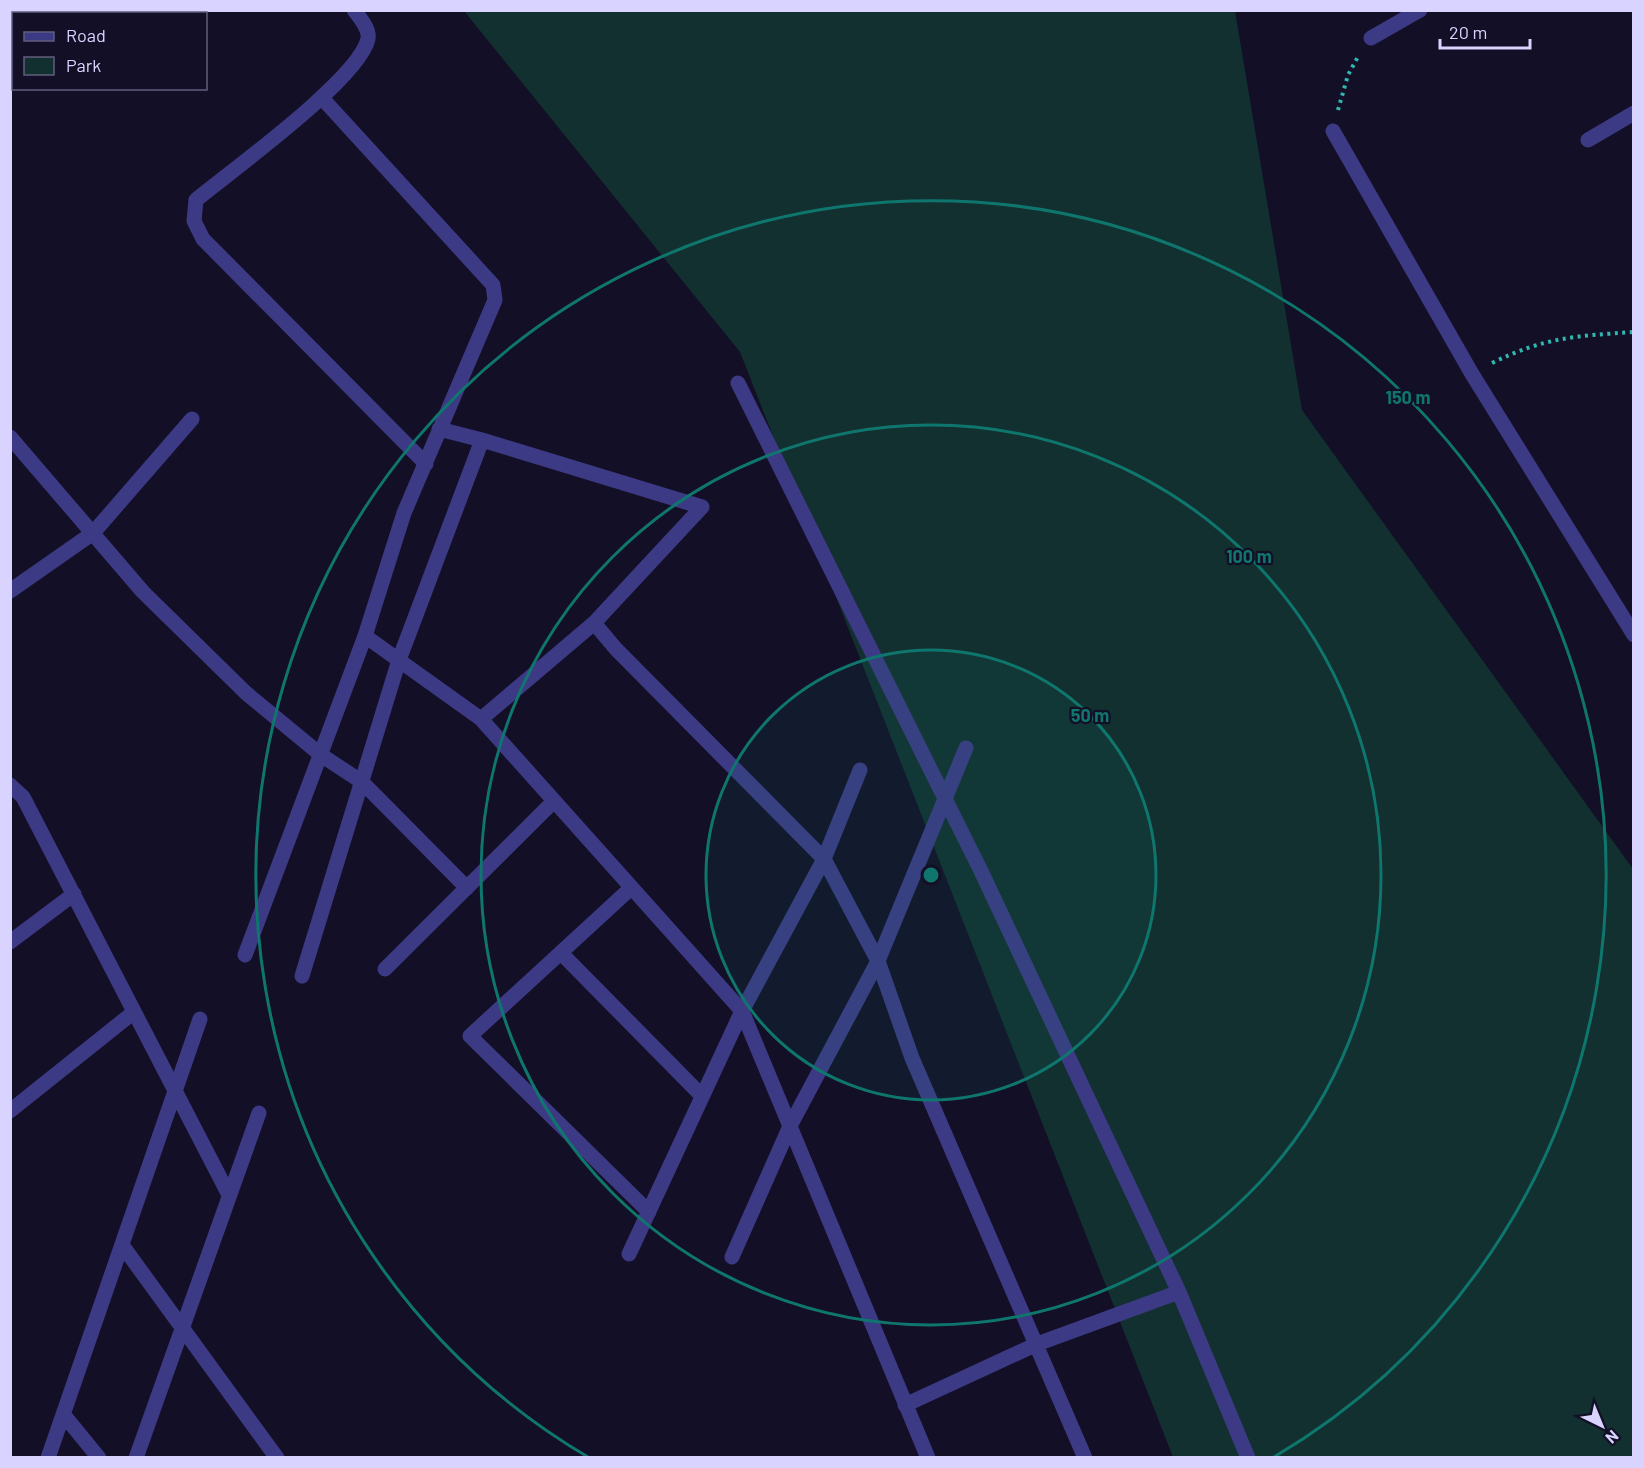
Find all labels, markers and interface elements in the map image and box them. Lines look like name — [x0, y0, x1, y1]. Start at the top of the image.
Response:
legend — [12, 12, 207, 90]
scale bar — [1440, 12, 1530, 50]
text: 20 m — [1449, 21, 1487, 43]
text: Road — [66, 24, 106, 46]
text: Park — [66, 54, 101, 76]
text: 150 m — [1386, 386, 1430, 408]
text: 100 m — [1226, 545, 1272, 567]
text: 50 m — [1071, 704, 1109, 726]
centre of rings — [921, 865, 941, 885]
north arrow — [1572, 1396, 1632, 1456]
text: N — [1602, 1427, 1623, 1448]

